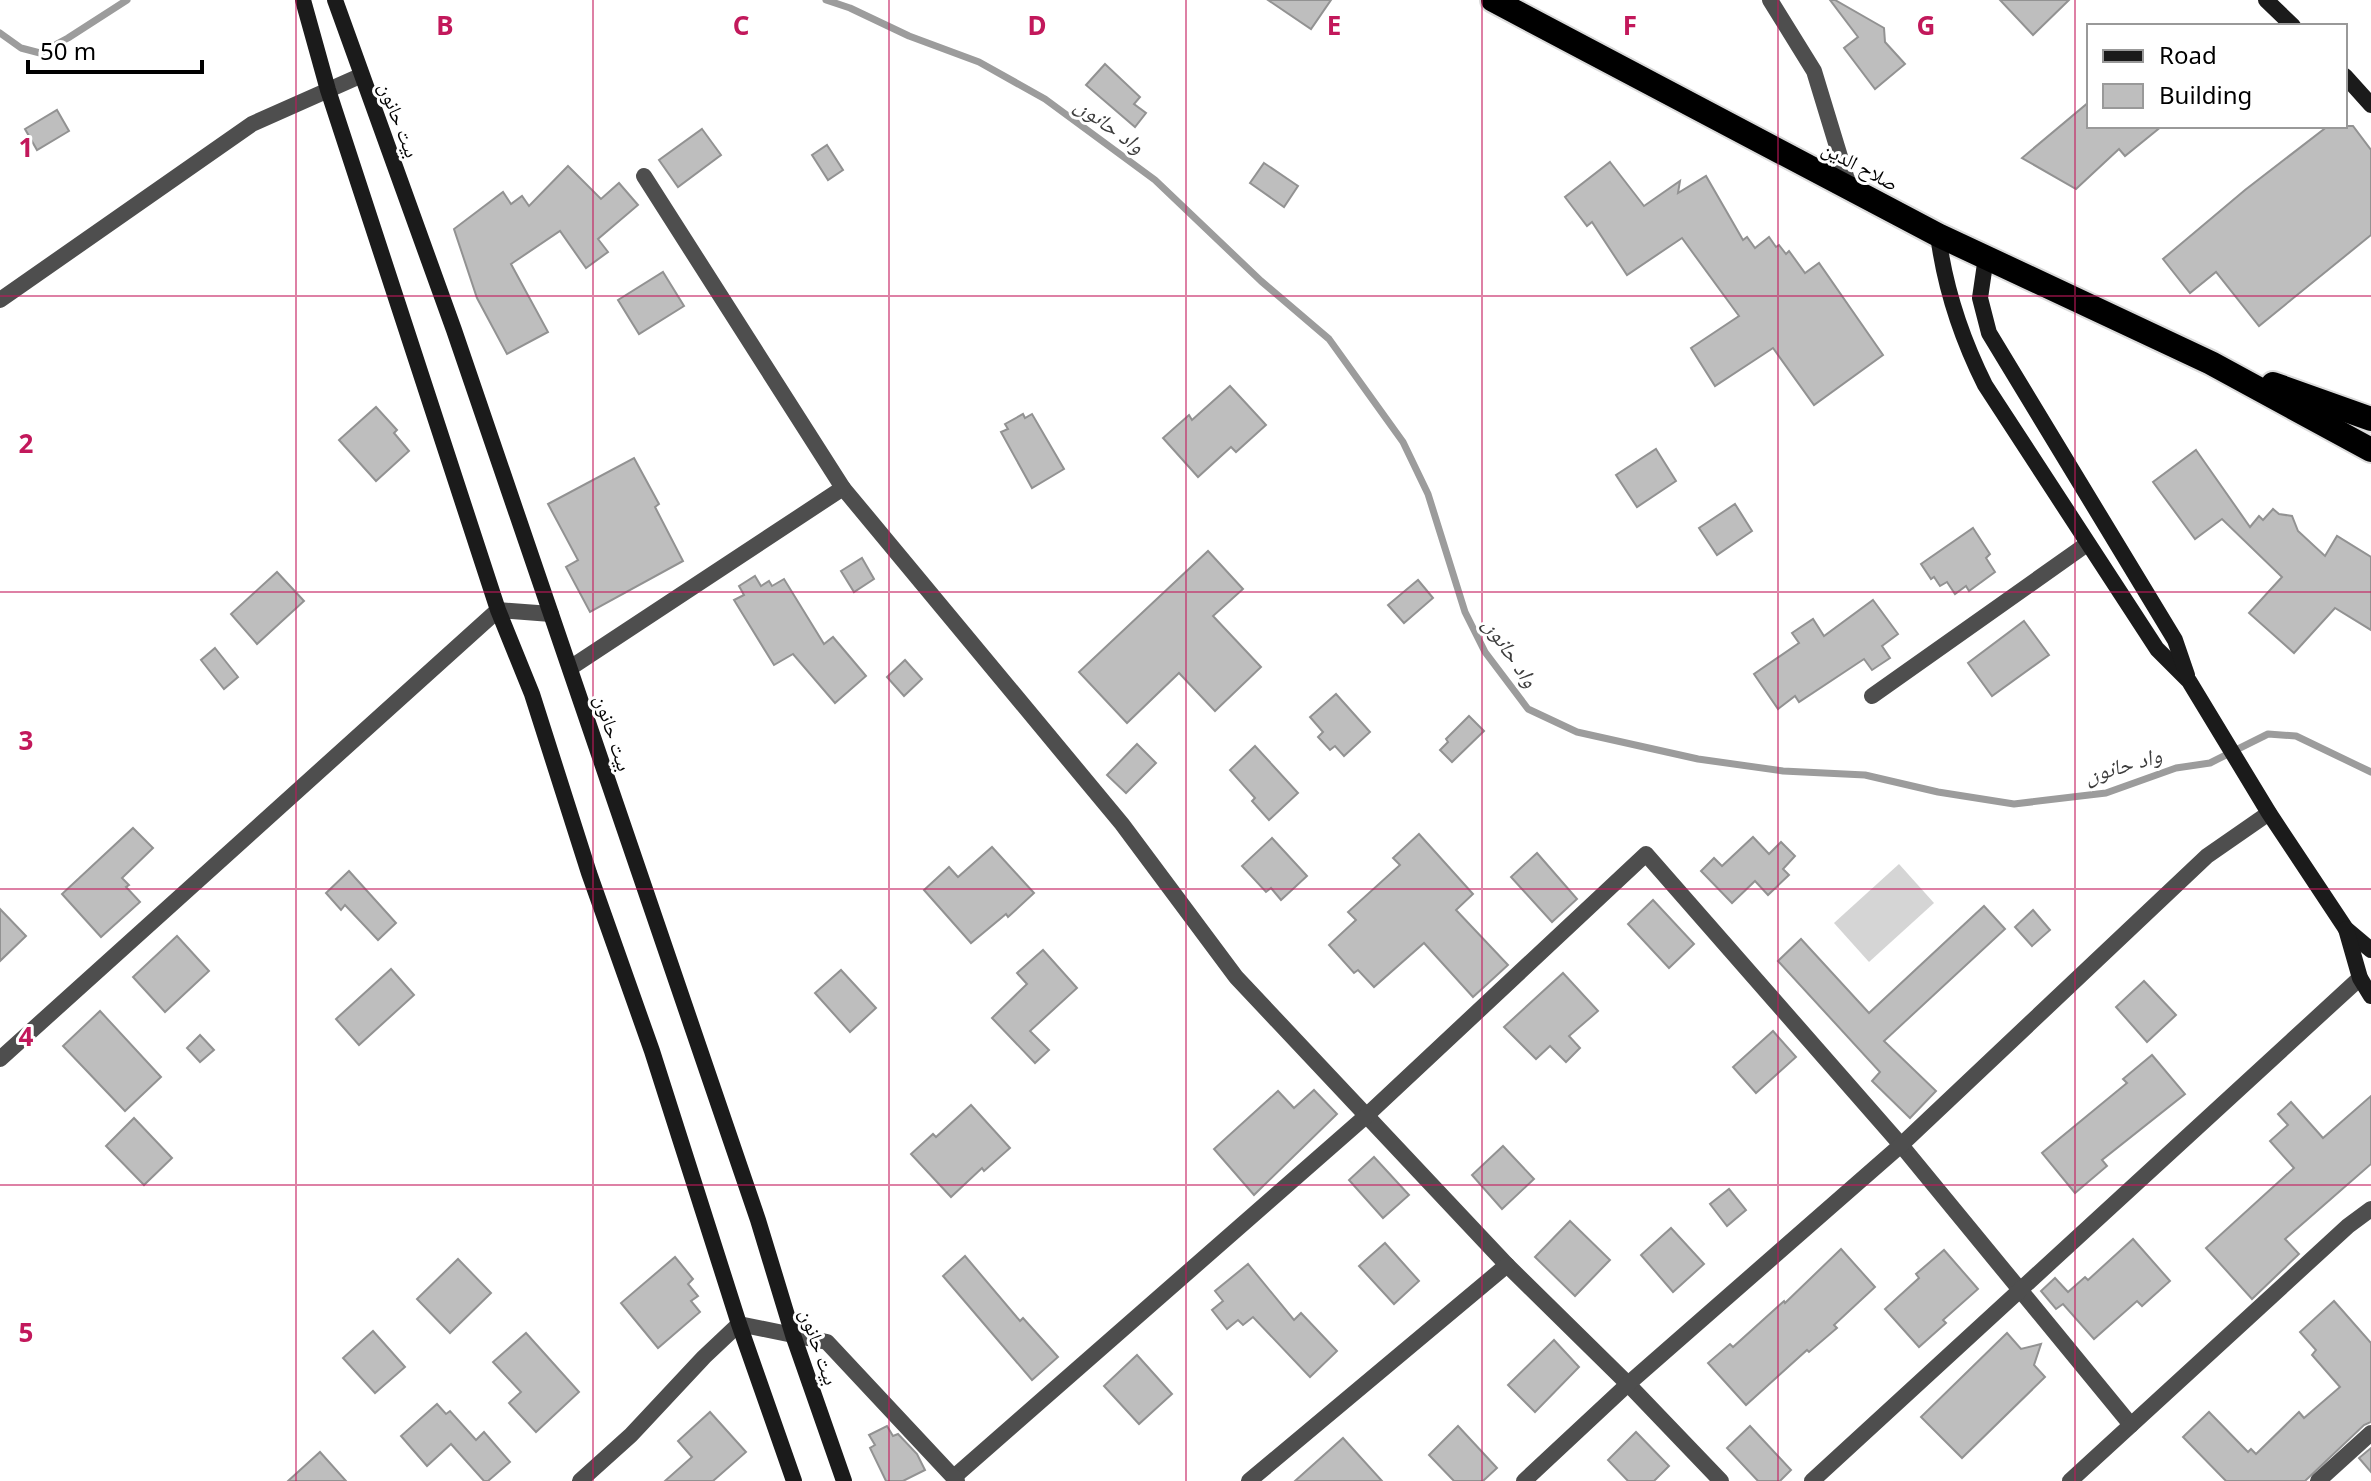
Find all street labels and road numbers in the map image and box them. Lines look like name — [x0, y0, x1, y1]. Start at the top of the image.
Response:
street label: بيت حانون — [373, 78, 426, 161]
street label: صلاح الدين — [1817, 134, 1903, 197]
street label: بيت حانون — [588, 691, 638, 774]
street label: بيت حانون — [794, 1305, 845, 1388]

